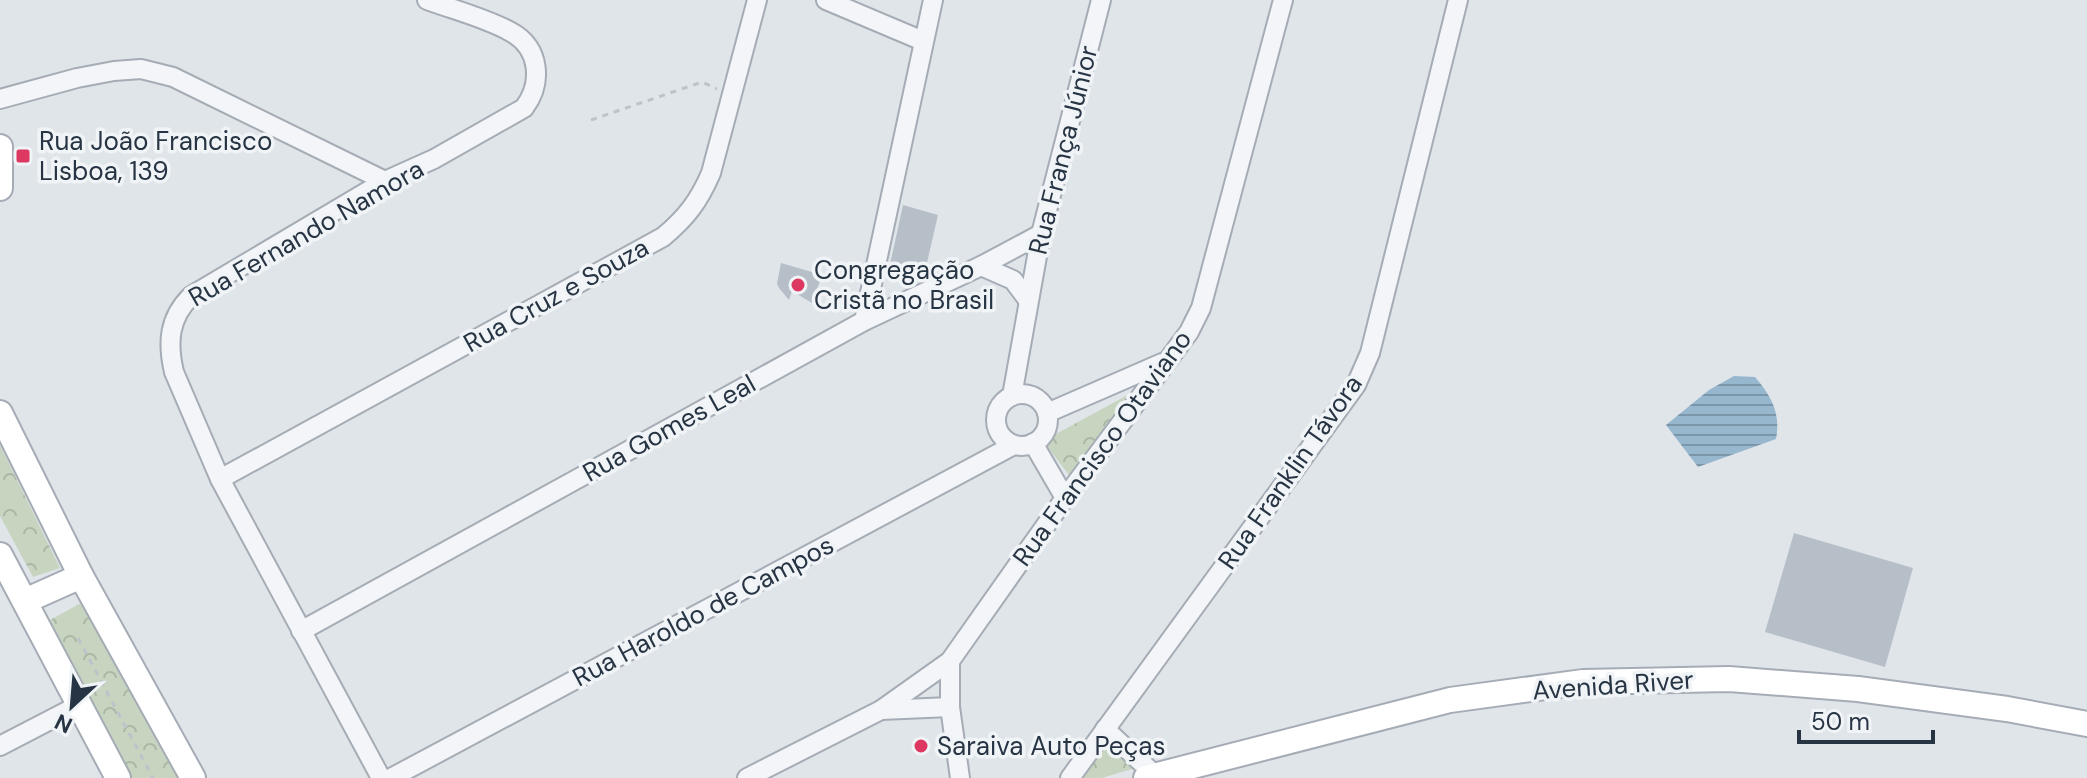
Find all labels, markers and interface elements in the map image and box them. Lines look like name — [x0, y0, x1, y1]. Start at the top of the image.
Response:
street label: Rua França Júnior — [1021, 42, 1105, 258]
place label: Rua João Francisco Lisboa, 139 — [39, 124, 272, 188]
marker: Rua João Francisco Lisboa, 139 — [14, 147, 32, 165]
street label: Rua Fernando Namora — [182, 152, 430, 314]
street label: Rua Cruz e Souza — [457, 230, 655, 360]
place label: Congregação Cristã no Brasil — [814, 253, 994, 317]
marker: Congregação Cristã no Brasil — [789, 276, 807, 294]
street label: Rua Francisco Otaviano — [1005, 323, 1199, 573]
street label: Rua Gomes Leal — [577, 367, 761, 489]
street label: Rua Franklin Távora — [1210, 368, 1370, 576]
street label: Rua Haroldo de Campos — [567, 528, 839, 694]
street label: Avenida River — [1531, 662, 1695, 708]
north arrow — [32, 666, 112, 746]
scale bar — [1799, 694, 1933, 744]
text: 50 m — [1811, 706, 1870, 737]
text: N — [50, 707, 77, 740]
place label: Saraiva Auto Peças — [937, 729, 1166, 763]
marker: Saraiva Auto Peças — [912, 737, 930, 755]

